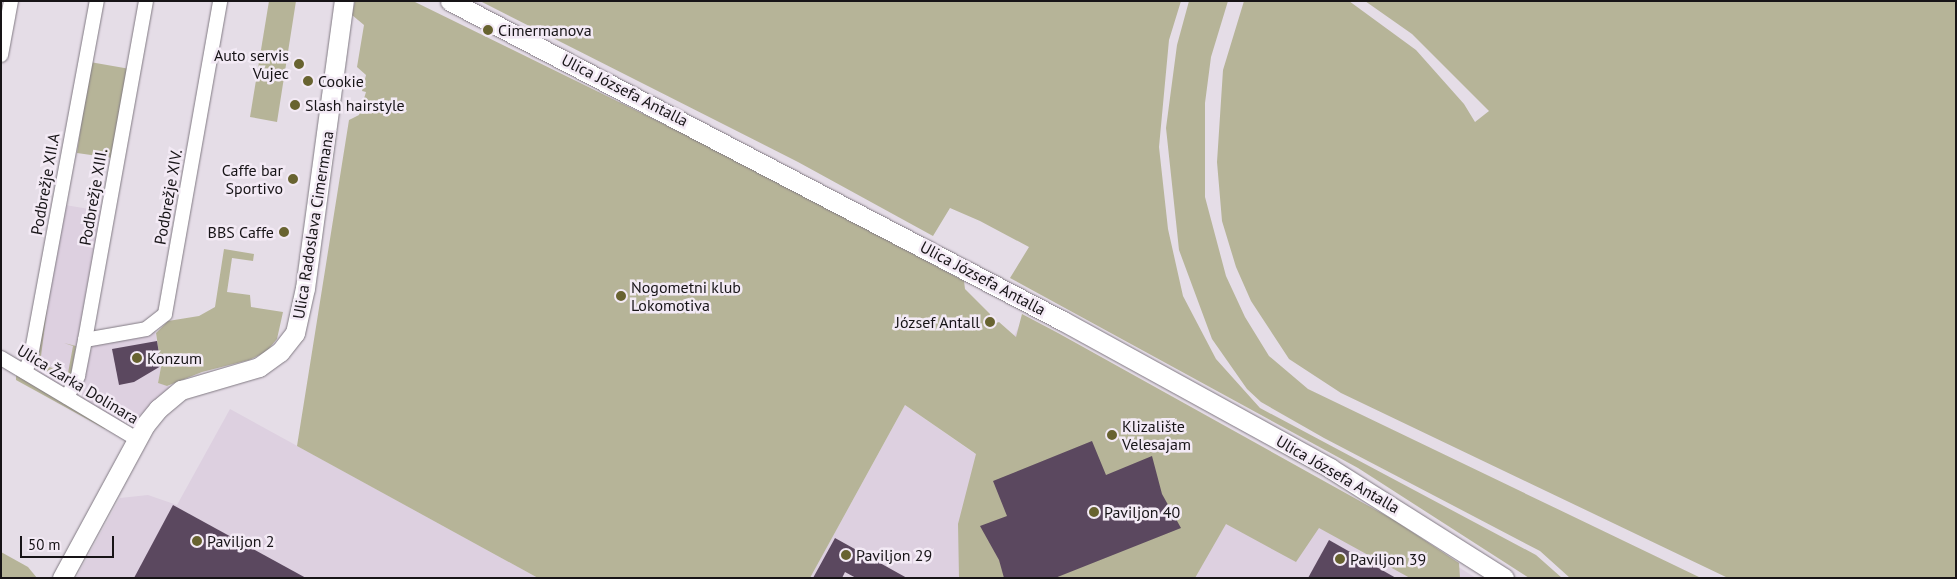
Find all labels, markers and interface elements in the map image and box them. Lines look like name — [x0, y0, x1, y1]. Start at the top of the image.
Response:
place label: Cimermanova — [498, 20, 592, 40]
marker: Cimermanova — [482, 24, 494, 36]
place label: Auto servis Vujec — [214, 45, 289, 83]
street label: Ulica Józsefa Antalla — [558, 50, 692, 130]
marker: Auto servis Vujec — [293, 58, 305, 70]
place label: Cookie — [318, 71, 364, 91]
marker: Cookie — [302, 75, 314, 87]
place label: Slash hairstyle — [305, 95, 405, 115]
marker: Slash hairstyle — [289, 99, 301, 111]
street label: Ulica Radoslava Cimermana — [289, 130, 337, 320]
street label: Podbrežje XII.A — [27, 131, 63, 237]
street label: Podbrežje XIII. — [75, 147, 111, 247]
street label: Podbrežje XIV. — [150, 148, 186, 246]
place label: Caffe bar Sportivo — [222, 160, 283, 198]
marker: Caffe bar Sportivo — [287, 173, 299, 185]
place label: BBS Caffe — [208, 222, 274, 242]
marker: BBS Caffe — [278, 226, 290, 238]
street label: Ulica Józsefa Antalla — [917, 237, 1049, 319]
place label: Nogometni klub Lokomotiva — [631, 277, 741, 315]
marker: Nogometni klub Lokomotiva — [615, 290, 627, 302]
place label: József Antall — [895, 312, 980, 332]
marker: József Antall — [984, 316, 996, 328]
street label: Ulica Žarka Dolinara — [14, 340, 142, 428]
place label: Konzum — [147, 348, 202, 368]
marker: Konzum — [131, 352, 143, 364]
place label: Klizalište Velesajam — [1122, 416, 1191, 454]
marker: Klizalište Velesajam — [1106, 429, 1118, 441]
street label: Ulica Józsefa Antalla — [1273, 431, 1403, 517]
place label: Paviljon 40 — [1104, 502, 1180, 522]
marker: Paviljon 40 — [1088, 506, 1100, 518]
scale bar — [22, 526, 116, 558]
place label: Paviljon 2 — [207, 531, 275, 551]
text: 50 m — [28, 535, 61, 554]
marker: Paviljon 2 — [191, 535, 203, 547]
place label: Paviljon 29 — [856, 545, 932, 565]
marker: Paviljon 29 — [840, 549, 852, 561]
place label: Paviljon 39 — [1350, 549, 1426, 569]
marker: Paviljon 39 — [1334, 553, 1346, 565]

